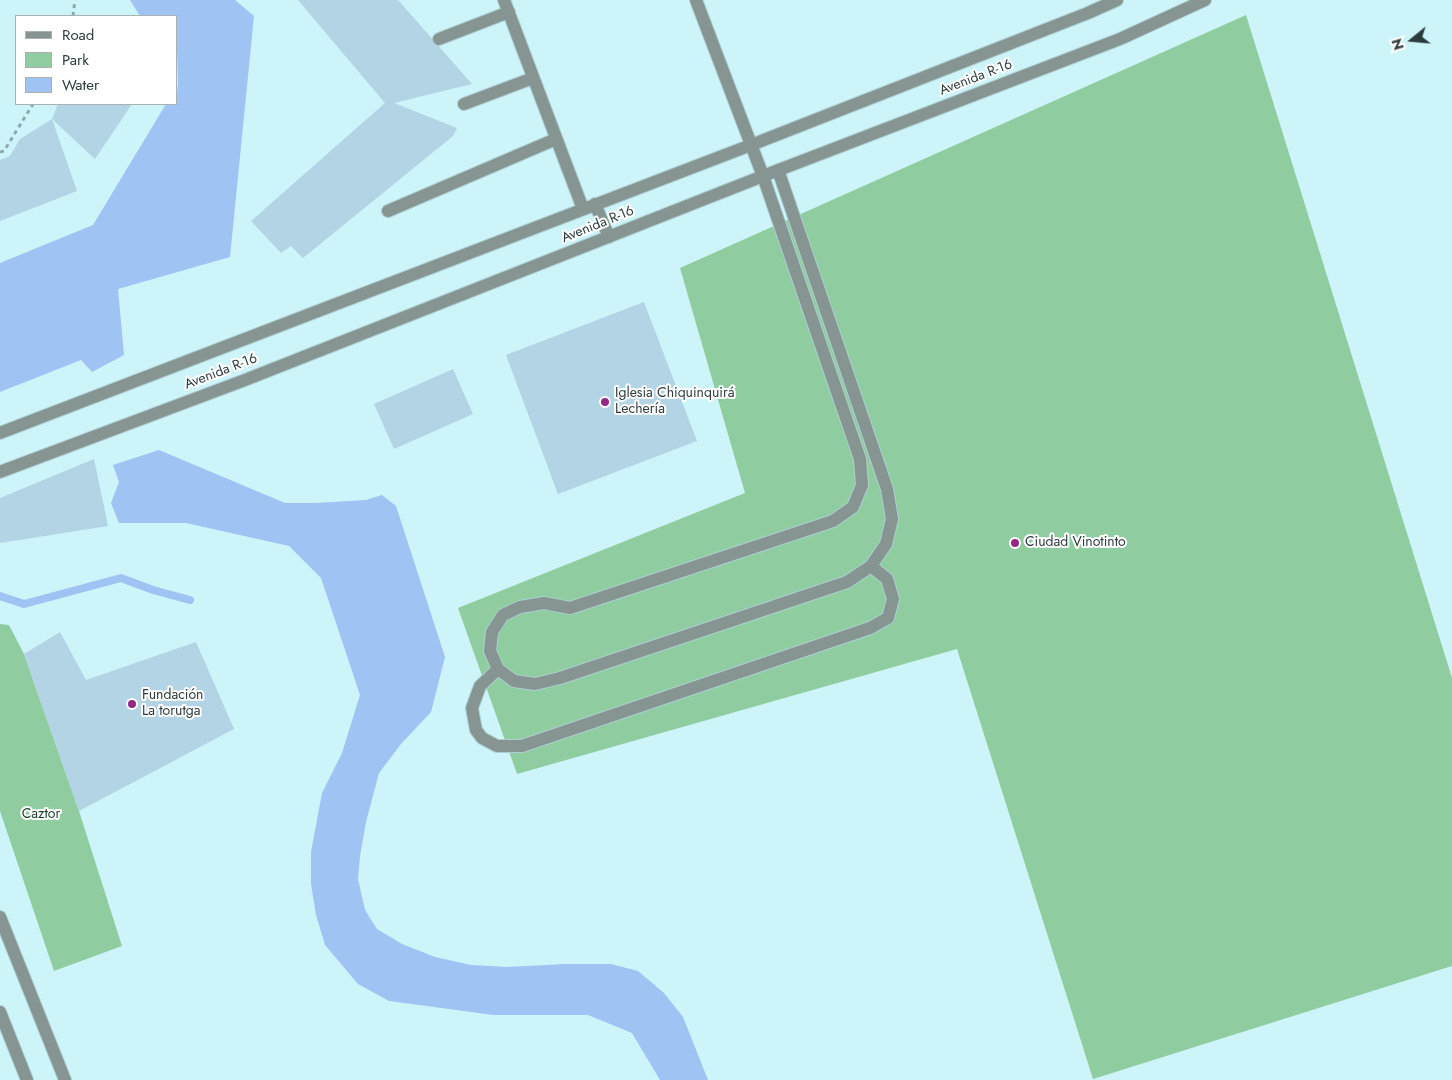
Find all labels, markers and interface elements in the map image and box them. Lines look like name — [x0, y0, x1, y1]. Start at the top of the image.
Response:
legend — [15, 15, 178, 105]
north arrow — [1387, 15, 1437, 65]
text: Road — [62, 24, 94, 46]
text: N — [1386, 36, 1409, 53]
text: Park — [62, 49, 89, 71]
street label: Avenida R-16 — [937, 56, 1015, 100]
text: Water — [62, 74, 99, 96]
street label: Avenida R-16 — [559, 203, 637, 247]
street label: Avenida R-16 — [182, 350, 260, 394]
place label: Iglesia Chiquinquirá Lechería — [615, 386, 735, 418]
marker: Iglesia Chiquinquirá Lechería — [599, 396, 611, 408]
place label: Ciudad Vinotinto — [1025, 535, 1126, 551]
marker: Ciudad Vinotinto — [1009, 537, 1021, 549]
place label: Fundación La torutga — [142, 688, 203, 720]
marker: Fundación La torutga — [126, 698, 138, 710]
park label: Caztor — [22, 807, 60, 823]

